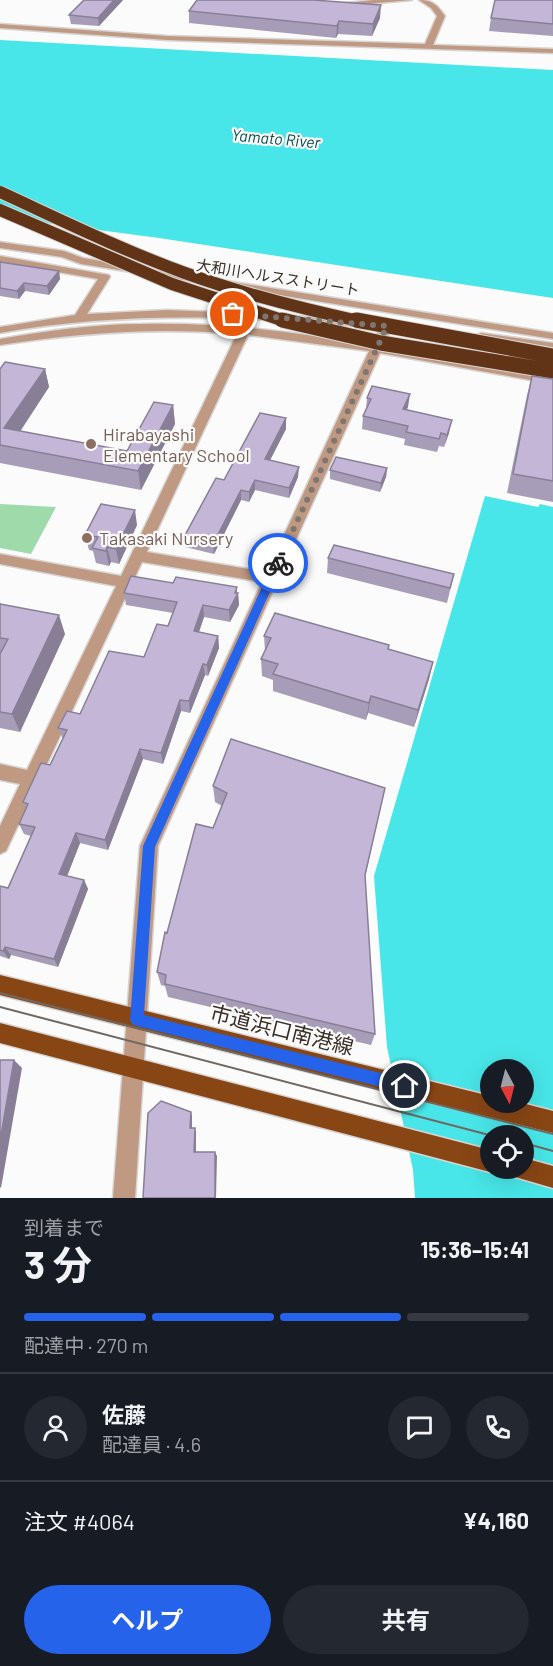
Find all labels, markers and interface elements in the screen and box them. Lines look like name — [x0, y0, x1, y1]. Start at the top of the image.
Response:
water label: Yamato River — [231, 125, 322, 151]
street label: 大和川ヘルスストリート — [195, 255, 361, 299]
pin — [207, 288, 258, 339]
icon: bag — [216, 297, 249, 330]
place label: Hirabayashi Elementary School — [103, 423, 250, 466]
marker: Hirabayashi Elementary School — [84, 437, 98, 451]
place label: Takasaki Nursery — [99, 527, 233, 549]
marker: Takasaki Nursery — [80, 531, 94, 545]
courier — [248, 533, 308, 593]
icon: bike — [262, 547, 295, 580]
street label: 市道浜口南港線 — [208, 999, 356, 1059]
north arrow — [480, 1059, 534, 1113]
map controls — [480, 1059, 534, 1179]
pin — [379, 1060, 430, 1111]
icon: home — [388, 1069, 421, 1102]
button: locate — [480, 1125, 534, 1179]
text: 到着まで — [24, 1215, 104, 1239]
text: 15:36–15:41 — [421, 1236, 529, 1262]
text: 3 分 — [24, 1240, 92, 1287]
text: 配達中 · 270 m — [24, 1333, 148, 1357]
button: person — [24, 1396, 87, 1459]
button: chat — [388, 1396, 451, 1459]
button: phone — [466, 1396, 529, 1459]
text: 佐藤 — [102, 1401, 146, 1427]
text: 配達員 · 4.6 — [102, 1432, 201, 1456]
text: ¥4,160 — [463, 1507, 529, 1533]
text: 注文 #4064 — [24, 1508, 135, 1534]
button: ヘルプ — [24, 1585, 271, 1654]
button: 共有 — [283, 1585, 529, 1654]

